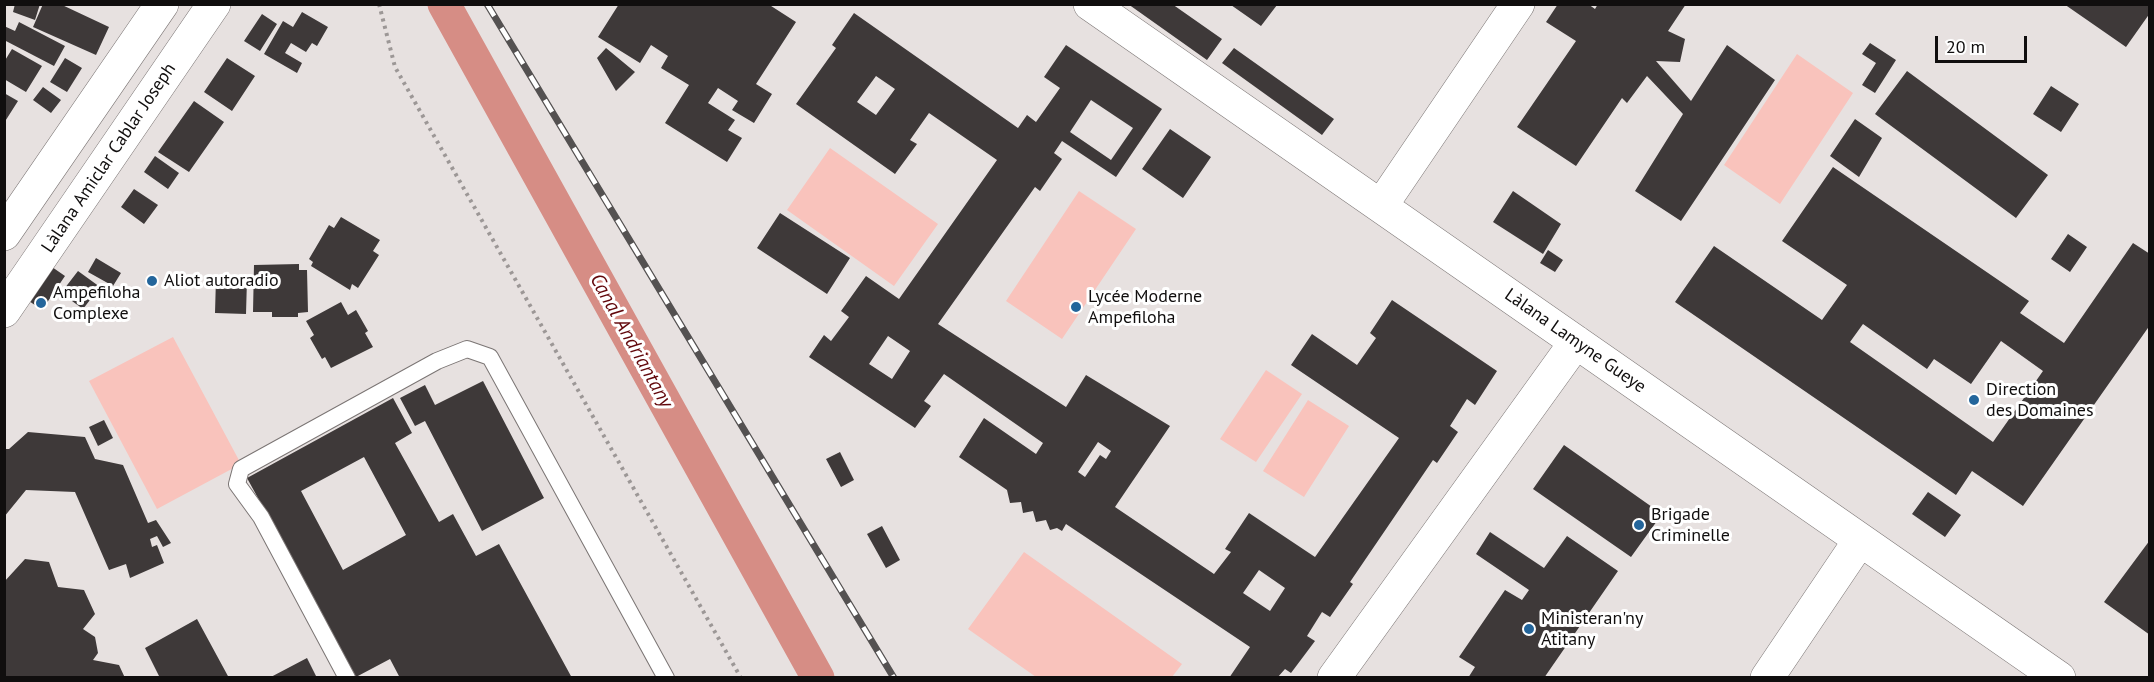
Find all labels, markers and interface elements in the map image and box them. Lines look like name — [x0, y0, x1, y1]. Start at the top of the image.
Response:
scale bar — [1938, 24, 2030, 62]
text: 20 m — [1946, 35, 1985, 58]
street label: Làlana Amiclar Cablar Joseph — [37, 59, 181, 257]
place label: Aliot autoradio — [164, 270, 279, 292]
water label: Canal Andriantany — [584, 270, 678, 412]
marker: Aliot autoradio — [145, 274, 159, 288]
place label: Ampefiloha Complexe — [53, 282, 140, 324]
street label: Làlana Lamyne Gueye — [1500, 284, 1650, 398]
place label: Lycée Moderne Ampefiloha — [1088, 286, 1202, 328]
marker: Ampefiloha Complexe — [34, 296, 48, 310]
marker: Lycée Moderne Ampefiloha — [1069, 300, 1083, 314]
place label: Direction des Domaines — [1986, 379, 2094, 422]
marker: Direction des Domaines — [1967, 393, 1981, 407]
place label: Brigade Criminelle — [1651, 504, 1730, 546]
marker: Brigade Criminelle — [1632, 518, 1646, 532]
place label: Ministeran'ny Atitany — [1541, 608, 1643, 650]
marker: Ministeran'ny Atitany — [1522, 622, 1536, 636]

